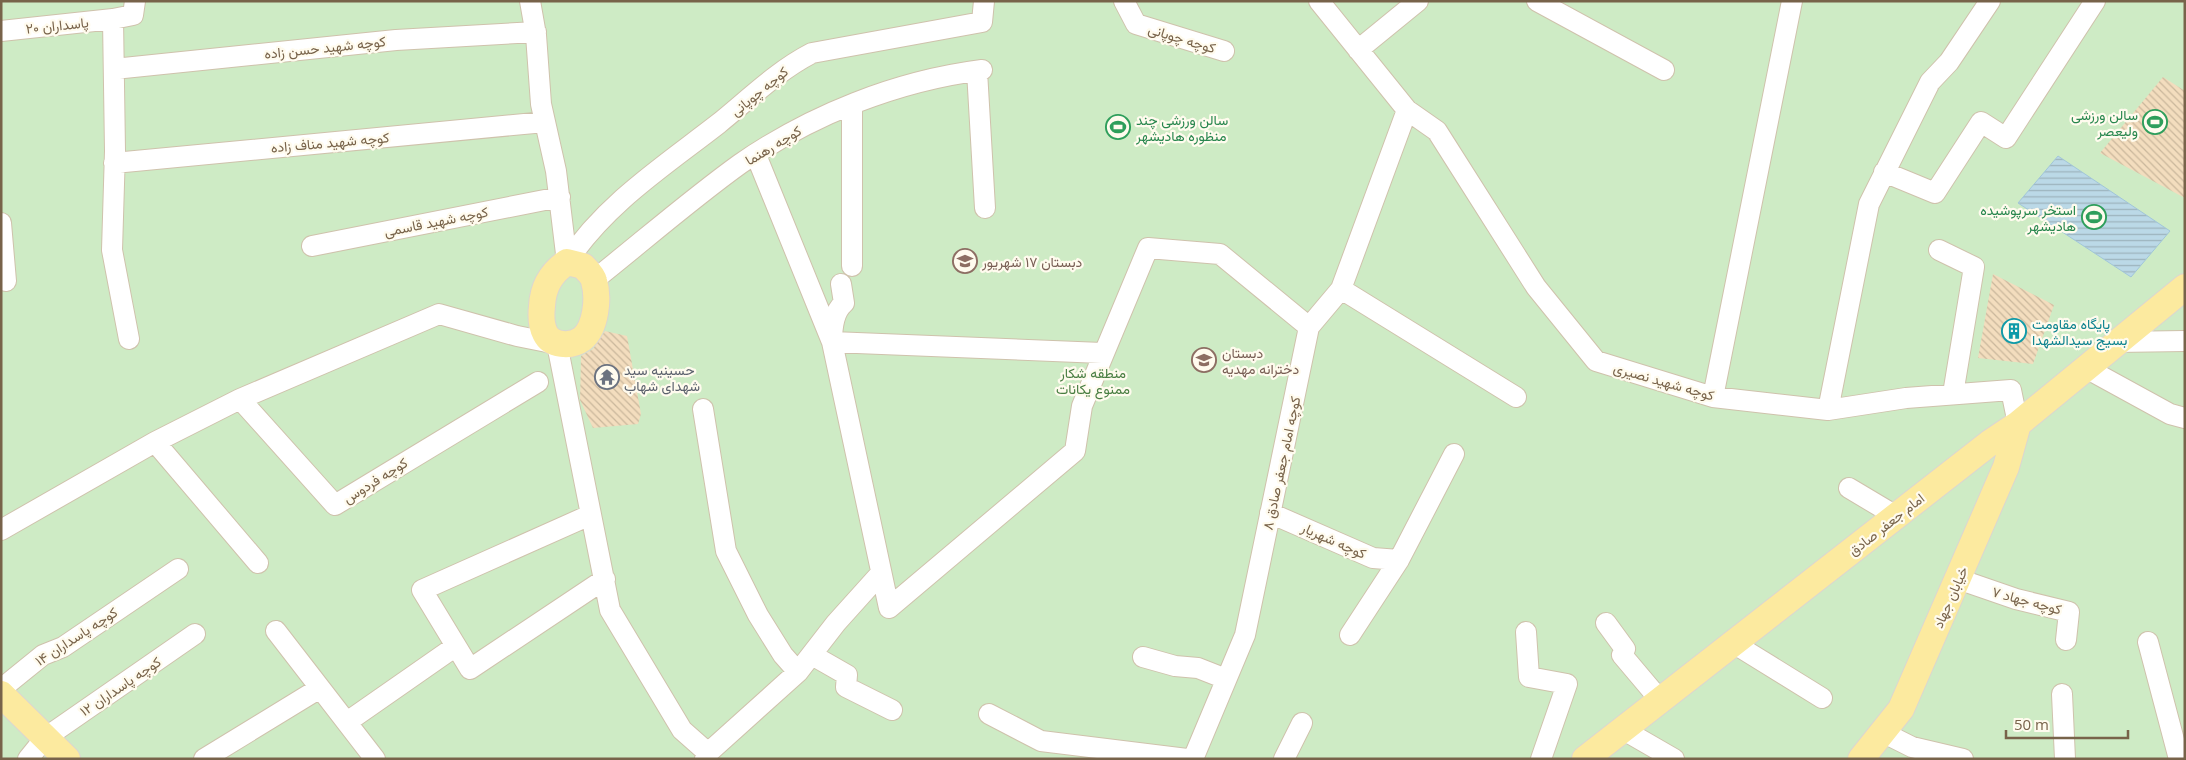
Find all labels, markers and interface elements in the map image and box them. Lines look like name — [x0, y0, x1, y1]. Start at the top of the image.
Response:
street label: پاسداران ۲۰ — [25, 12, 90, 39]
street label: کوچه چوپانی — [1146, 19, 1218, 58]
street label: کوچه شهید حسن زاده — [263, 31, 387, 64]
street label: کوچه چوپانی — [726, 62, 793, 121]
place label: سالن ورزشی ولیعصر — [2071, 105, 2138, 140]
sports icon: سالن ورزشی ولیعصر — [2142, 109, 2168, 135]
place label: سالن ورزشی چند منظوره هادیشهر — [1135, 110, 1228, 145]
sports icon: سالن ورزشی چند منظوره هادیشهر — [1105, 114, 1131, 140]
street label: کوچه رهنما — [741, 121, 805, 170]
street label: کوچه شهید مناف زاده — [270, 127, 390, 158]
place label: استخر سرپوشیده هادیشهر — [1980, 200, 2076, 235]
street label: کوچه شهید قاسمی — [382, 202, 490, 241]
sports icon: استخر سرپوشیده هادیشهر — [2081, 204, 2107, 230]
school or university icon: دبستان ۱۷ شهریور — [952, 248, 978, 274]
place label: دبستان ۱۷ شهریور — [981, 252, 1083, 271]
place label: پایگاه مقاومت بسیج سیدالشهدا — [2032, 314, 2127, 351]
building icon: پایگاه مقاومت بسیج سیدالشهدا — [2001, 318, 2027, 344]
place label: دبستان دخترانه مهدیه — [1222, 343, 1299, 378]
school or university icon: دبستان دخترانه مهدیه — [1191, 347, 1217, 373]
street label: کوچه شهید نصیری — [1611, 358, 1716, 405]
place label: حسینیه سید شهدای شهاب — [624, 360, 700, 395]
park label: منطقه شکار ممنوع یکانات — [1056, 363, 1130, 400]
temple icon: حسینیه سید شهدای شهاب — [594, 364, 620, 390]
street label: کوچه امام جعفر صادق ۸ — [1258, 394, 1305, 532]
street label: کوچه فردوس — [339, 453, 411, 508]
street label: امام جعفر صادق — [1844, 488, 1928, 560]
street label: کوچه شهریار — [1297, 517, 1369, 564]
street label: خیابان جهاد — [1928, 563, 1972, 631]
street label: کوچه جهاد ‍۷ — [1990, 582, 2064, 619]
street label: کوچه پاسداران ۱۴ — [31, 602, 121, 671]
street label: کوچه پاسداران ۱۲ — [76, 652, 165, 721]
scale bar — [2006, 708, 2128, 740]
text: 50 m — [2014, 714, 2049, 734]

